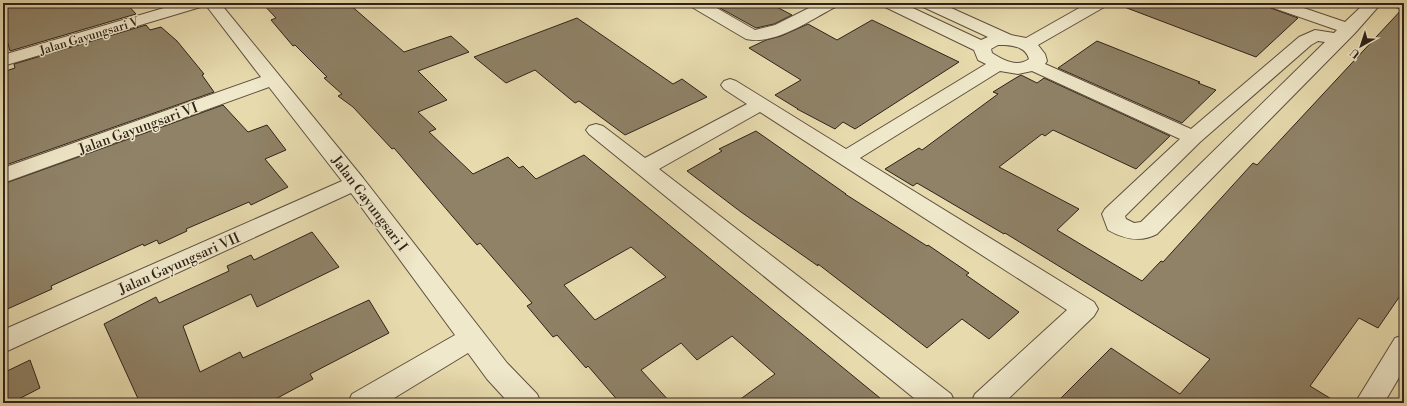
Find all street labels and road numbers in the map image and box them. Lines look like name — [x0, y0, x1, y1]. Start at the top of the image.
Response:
street label: Jalan Gayungsari V — [37, 14, 141, 59]
street label: Jalan Gayungsari VI — [75, 99, 201, 159]
street label: Jalan Gayungsari I — [327, 151, 412, 256]
street label: Jalan Gayungsari VII — [115, 229, 243, 299]

